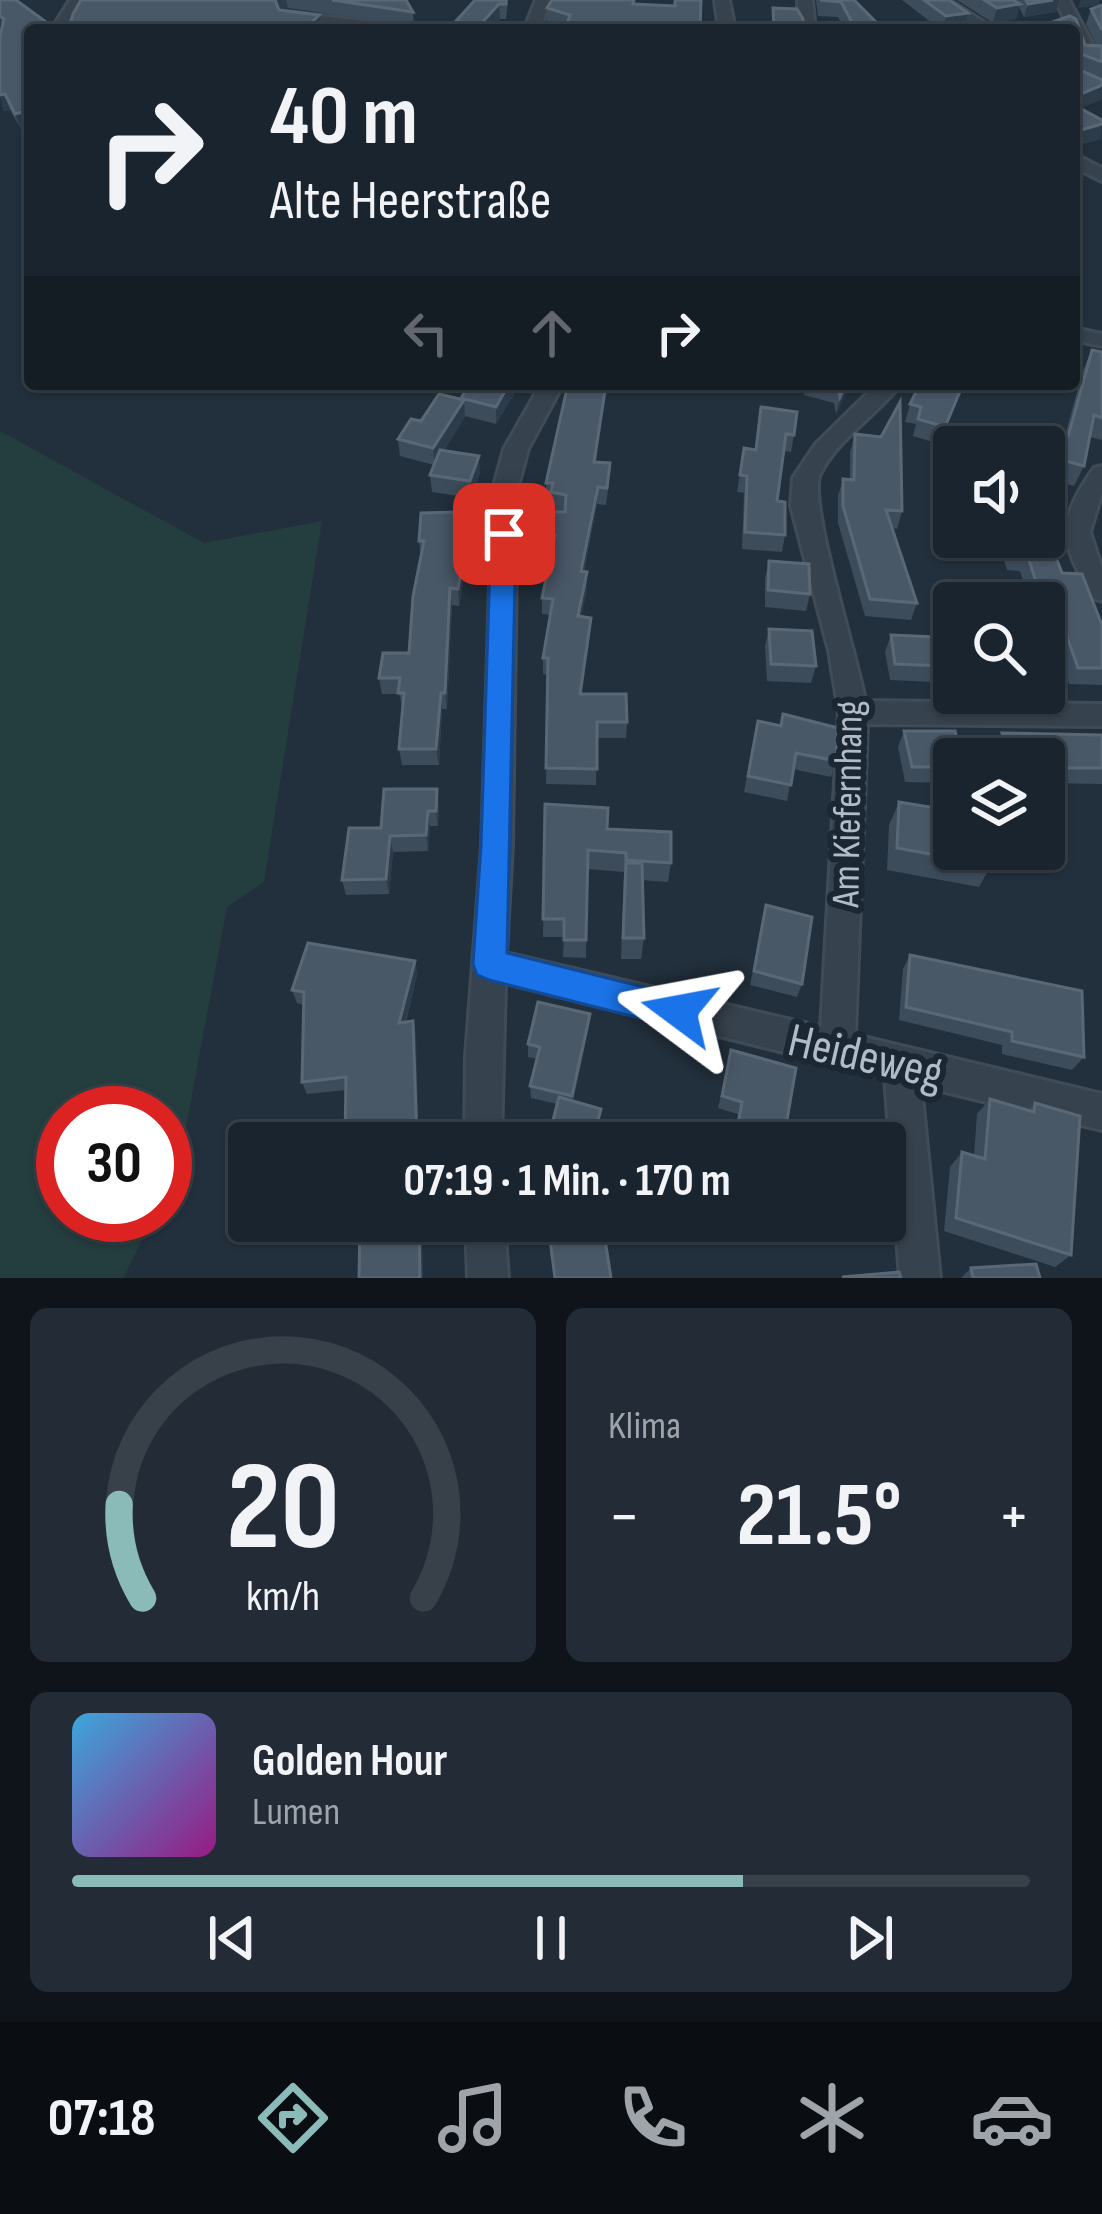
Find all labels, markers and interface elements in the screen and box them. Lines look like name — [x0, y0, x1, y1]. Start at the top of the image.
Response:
text: 40 m — [270, 67, 418, 168]
icon: right — [72, 72, 228, 228]
text: Alte Heerstraße — [270, 169, 551, 234]
icon: left — [393, 300, 459, 366]
icon: ahead — [519, 300, 585, 366]
icon: right — [645, 300, 711, 366]
map controls — [933, 426, 1065, 870]
button: sound — [933, 426, 1065, 558]
pin — [453, 483, 555, 585]
icon: arrive — [471, 501, 537, 567]
button: search — [933, 582, 1065, 714]
street label: Am Kiefernhang — [823, 700, 874, 909]
button: layers — [933, 738, 1065, 870]
position arrow — [616, 948, 742, 1074]
street label: Heideweg — [783, 1012, 948, 1103]
speed limit sign: 30 — [36, 1086, 192, 1242]
text: 07:19 · 1 Min. · 170 m — [404, 1154, 730, 1209]
text: Klima — [608, 1403, 681, 1450]
text: 20 — [226, 1435, 340, 1584]
text: 21.5° — [736, 1463, 902, 1571]
text: − — [608, 1478, 640, 1557]
text: + — [998, 1478, 1030, 1557]
text: km/h — [246, 1571, 320, 1623]
text: Golden Hour — [252, 1734, 447, 1789]
text: Lumen — [252, 1789, 340, 1836]
icon: previous — [199, 1905, 265, 1971]
icon: pause — [518, 1905, 584, 1971]
icon: next — [837, 1905, 903, 1971]
icon: directions — [251, 2076, 335, 2160]
icon: music — [431, 2076, 515, 2160]
icon: phone — [611, 2076, 695, 2160]
icon: climate — [790, 2076, 874, 2160]
icon: car — [970, 2076, 1054, 2160]
text: 07:18 — [48, 2086, 156, 2151]

